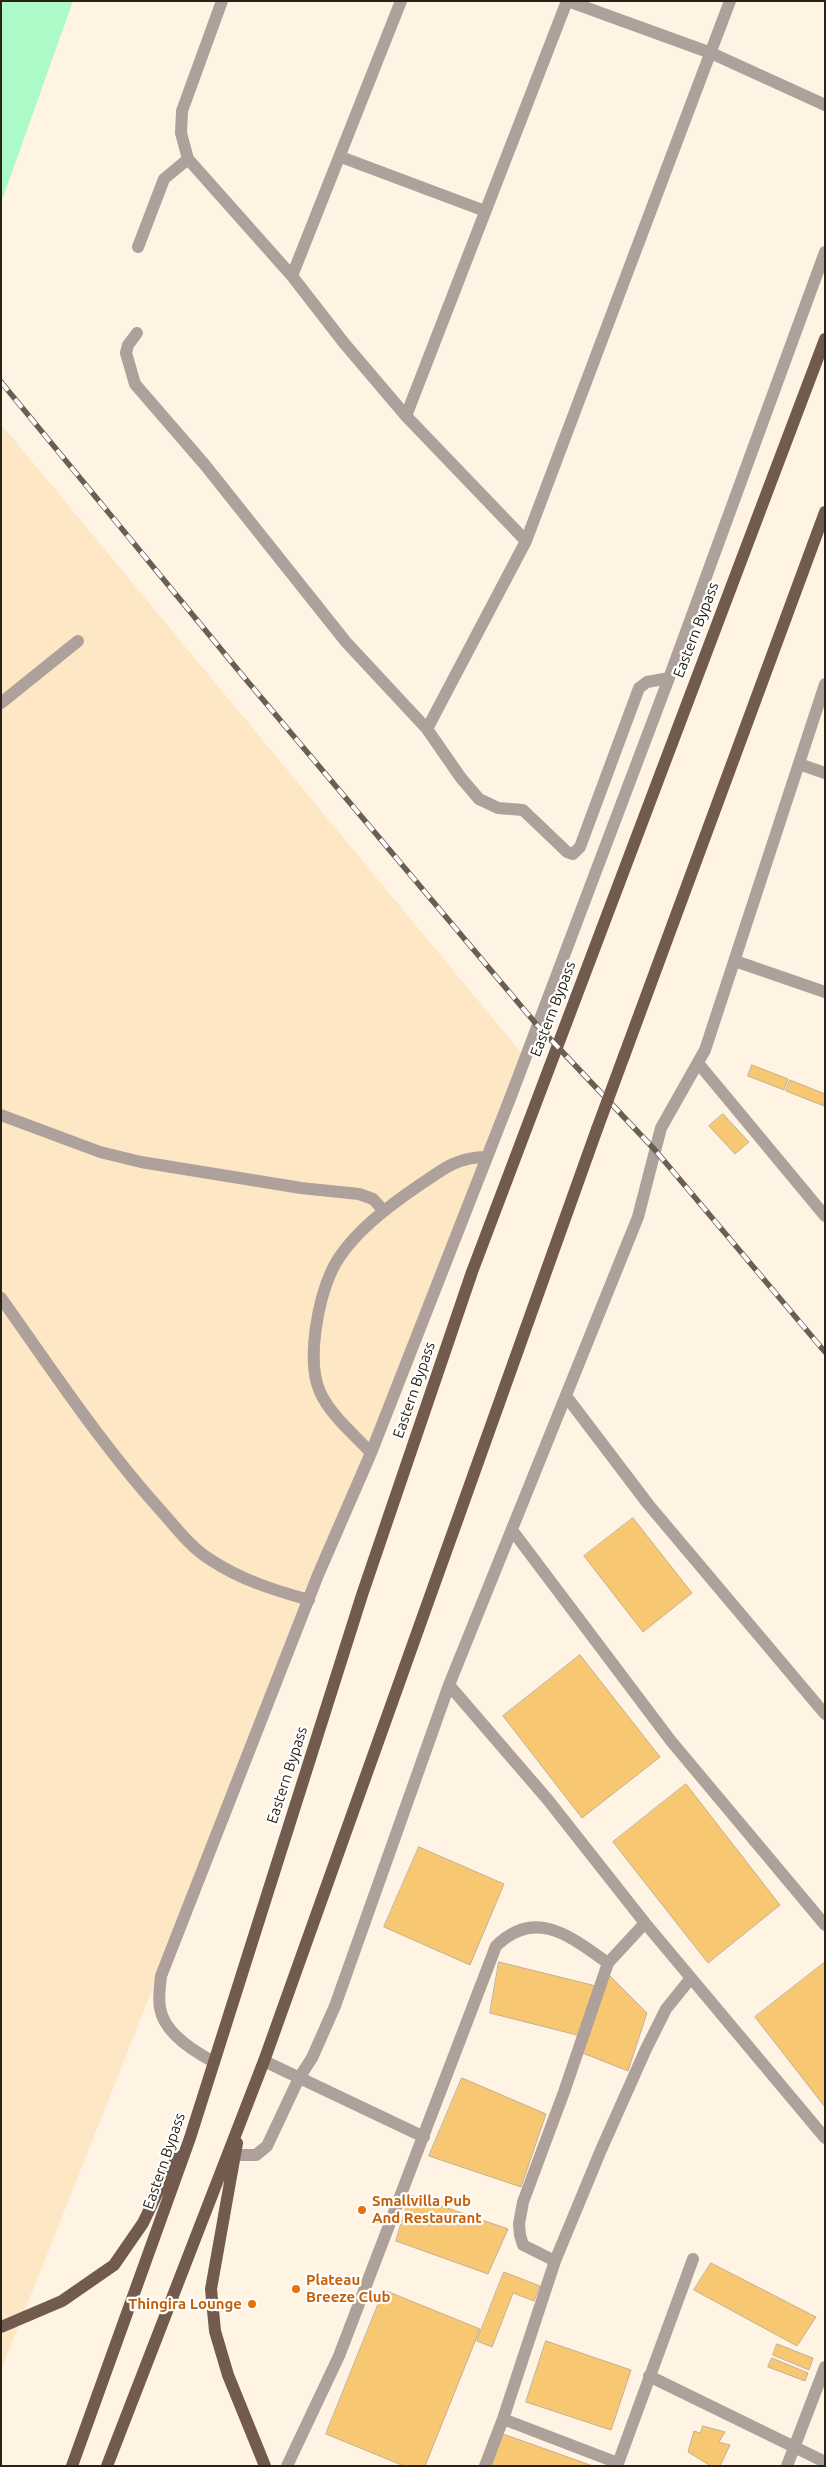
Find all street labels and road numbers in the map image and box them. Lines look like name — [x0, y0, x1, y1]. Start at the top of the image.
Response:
street label: Eastern Bypass — [670, 580, 722, 680]
street label: Eastern Bypass — [527, 959, 579, 1059]
street label: Eastern Bypass — [389, 1339, 439, 1441]
street label: Eastern Bypass — [263, 1724, 311, 1826]
street label: Eastern Bypass — [139, 2110, 189, 2212]

